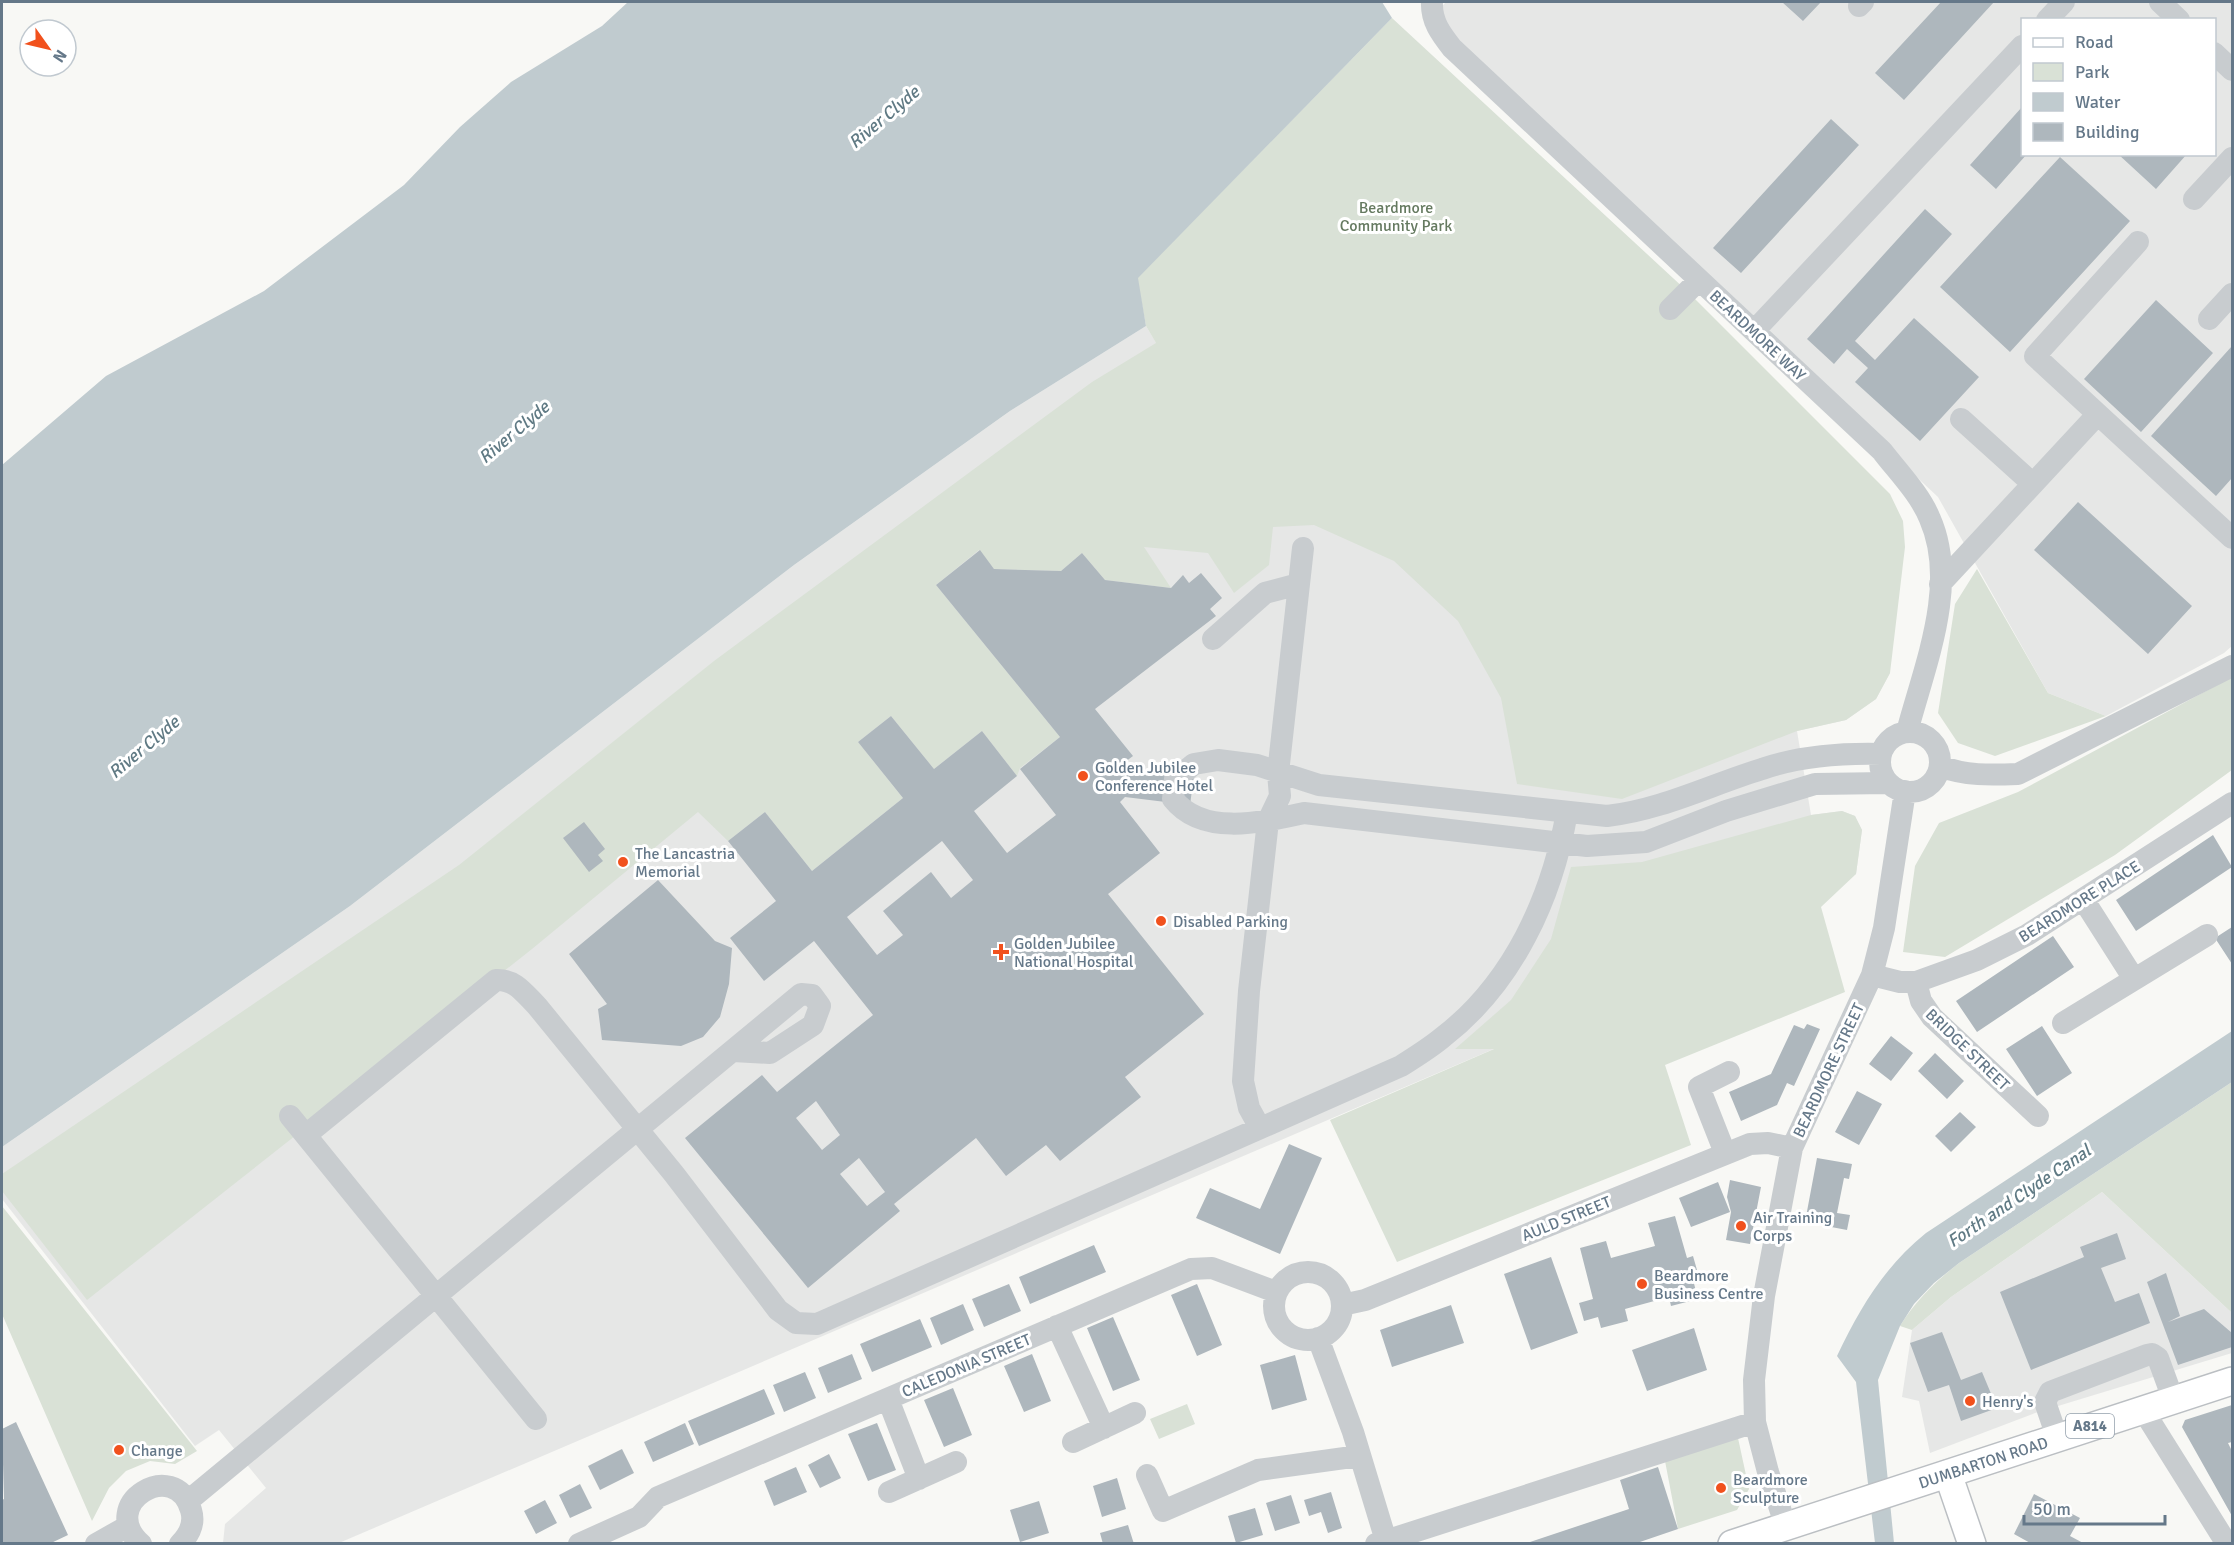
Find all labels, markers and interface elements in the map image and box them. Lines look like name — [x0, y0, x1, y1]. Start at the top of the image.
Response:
north arrow — [18, 18, 78, 78]
legend — [2021, 18, 2216, 156]
text: Road — [2075, 31, 2114, 53]
text: N — [48, 46, 71, 66]
text: Park — [2075, 61, 2110, 83]
water label: River Clyde — [844, 80, 925, 153]
text: Water — [2075, 91, 2121, 113]
text: Building — [2075, 121, 2139, 143]
park label: Beardmore Community Park — [1340, 198, 1452, 236]
street label: BEARDMORE WAY — [1705, 286, 1810, 385]
water label: River Clyde — [474, 395, 555, 468]
water label: River Clyde — [104, 710, 185, 783]
place label: Golden Jubilee Conference Hotel — [1095, 758, 1214, 796]
marker: Golden Jubilee Conference Hotel — [1076, 769, 1090, 783]
place label: The Lancastria Memorial — [635, 844, 735, 882]
marker: The Lancastria Memorial — [616, 855, 630, 869]
street label: BEARDMORE PLACE — [2015, 856, 2144, 947]
place label: Disabled Parking — [1173, 912, 1288, 932]
marker: Disabled Parking — [1154, 914, 1168, 928]
place label: Golden Jubilee National Hospital — [1014, 934, 1134, 972]
marker: Golden Jubilee National Hospital — [992, 943, 1010, 961]
street label: BEARDMORE STREET — [1789, 1000, 1869, 1141]
street label: BRIDGE STREET — [1921, 1005, 2014, 1095]
water label: Forth and Clyde Canal — [1943, 1139, 2096, 1252]
street label: AULD STREET — [1519, 1192, 1614, 1246]
place label: Air Training Corps — [1753, 1208, 1832, 1246]
marker: Air Training Corps — [1734, 1219, 1748, 1233]
place label: Beardmore Business Centre — [1654, 1266, 1764, 1304]
marker: Beardmore Business Centre — [1635, 1277, 1649, 1291]
street label: CALEDONIA STREET — [899, 1330, 1034, 1402]
place label: Henry's — [1982, 1392, 2034, 1412]
marker: Henry's — [1963, 1394, 1977, 1408]
road number: A814 — [2066, 1414, 2114, 1438]
street label: DUMBARTON ROAD — [1916, 1433, 2051, 1494]
place label: Change — [131, 1441, 183, 1461]
marker: Change — [112, 1443, 126, 1457]
place label: Beardmore Sculpture — [1733, 1470, 1808, 1508]
marker: Beardmore Sculpture — [1714, 1481, 1728, 1495]
scale bar — [2024, 1488, 2165, 1526]
text: 50 m — [2033, 1498, 2071, 1520]

